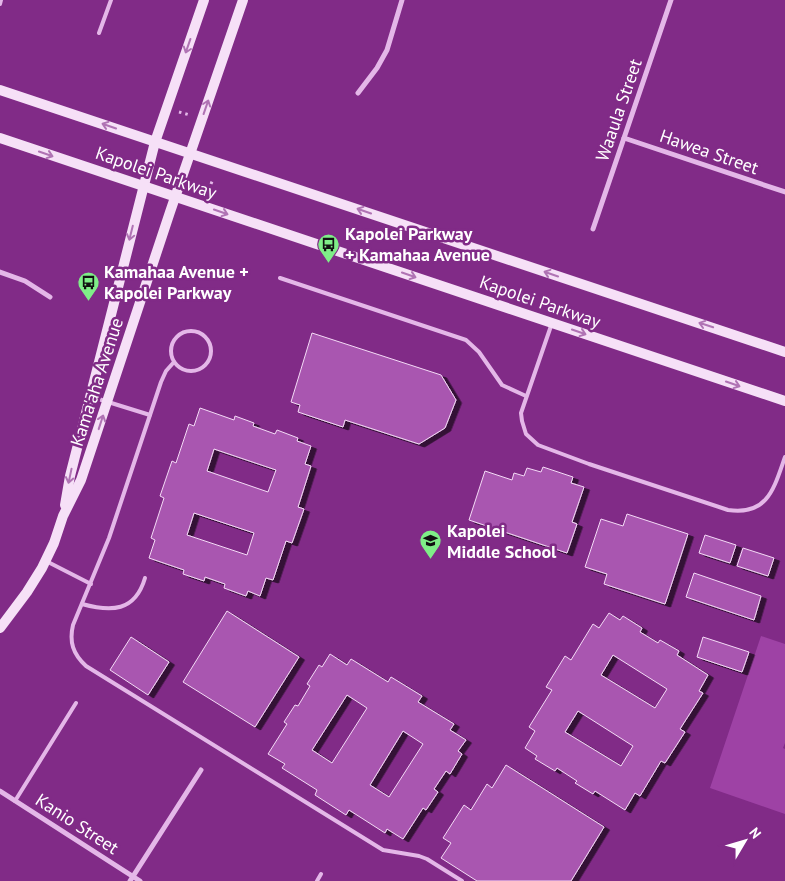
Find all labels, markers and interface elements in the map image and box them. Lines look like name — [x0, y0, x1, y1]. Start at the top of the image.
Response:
one-way arrow — [183, 38, 192, 53]
street label: Waaula Street — [590, 56, 647, 164]
one-way arrow — [202, 100, 211, 115]
one-way arrow — [102, 121, 117, 130]
street label: Hawea Street — [657, 124, 762, 179]
street label: Kapolei Parkway — [93, 141, 220, 204]
one-way arrow — [38, 150, 54, 159]
one-way arrow — [356, 206, 372, 216]
one-way arrow — [213, 208, 229, 218]
place label: Kapolei Parkway + Kamahaa Avenue — [345, 222, 490, 266]
one-way arrow — [126, 225, 135, 241]
bus stop icon: Kapolei Parkway + Kamahaa Avenue — [317, 232, 341, 263]
place label: Kamahaa Avenue + Kapolei Parkway — [104, 260, 249, 304]
one-way arrow — [544, 269, 560, 278]
bus stop icon: Kamahaa Avenue + Kapolei Parkway — [76, 270, 100, 301]
street label: Kapolei Parkway — [477, 270, 604, 333]
one-way arrow — [400, 271, 416, 280]
street label: Kama'aha Avenue — [65, 315, 128, 449]
one-way arrow — [698, 320, 714, 330]
one-way arrow — [571, 328, 587, 338]
one-way arrow — [725, 380, 741, 389]
one-way arrow — [96, 414, 106, 430]
one-way arrow — [65, 468, 75, 484]
place label: Kapolei Middle School — [447, 519, 557, 563]
school or university icon: Kapolei Middle School — [419, 529, 443, 560]
street label: Kanio Street — [31, 788, 123, 859]
north arrow — [720, 816, 770, 866]
text: N — [745, 824, 765, 842]

